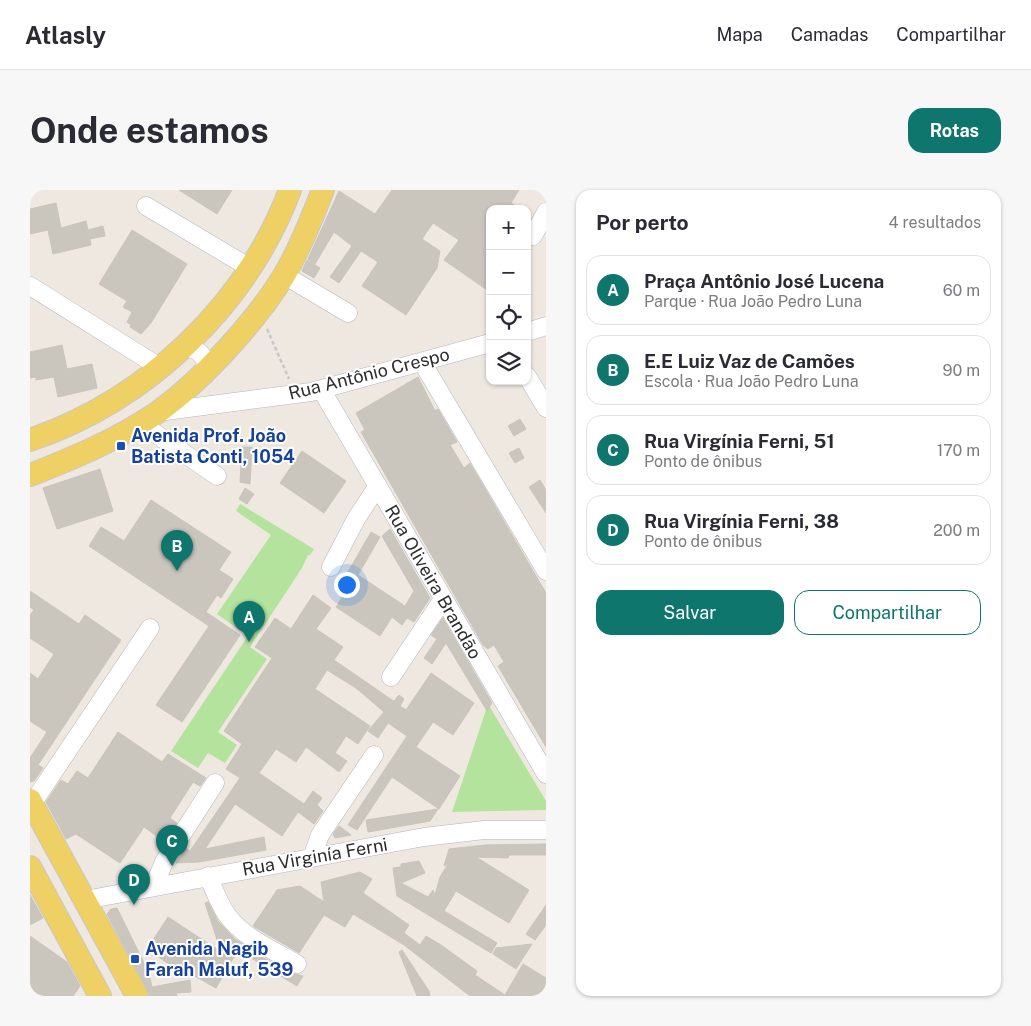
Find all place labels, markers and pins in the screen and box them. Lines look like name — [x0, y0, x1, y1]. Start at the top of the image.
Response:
place label: Avenida Prof. João Batista Conti, 1054 — [131, 425, 295, 467]
marker: Avenida Prof. João Batista Conti, 1054 — [115, 440, 127, 452]
pin: B — [161, 530, 193, 571]
pin: A — [233, 601, 265, 642]
pin: C — [156, 825, 188, 866]
pin: D — [118, 864, 150, 905]
place label: Avenida Nagib Farah Maluf, 539 — [145, 938, 293, 980]
marker: Avenida Nagib Farah Maluf, 539 — [129, 953, 141, 965]

